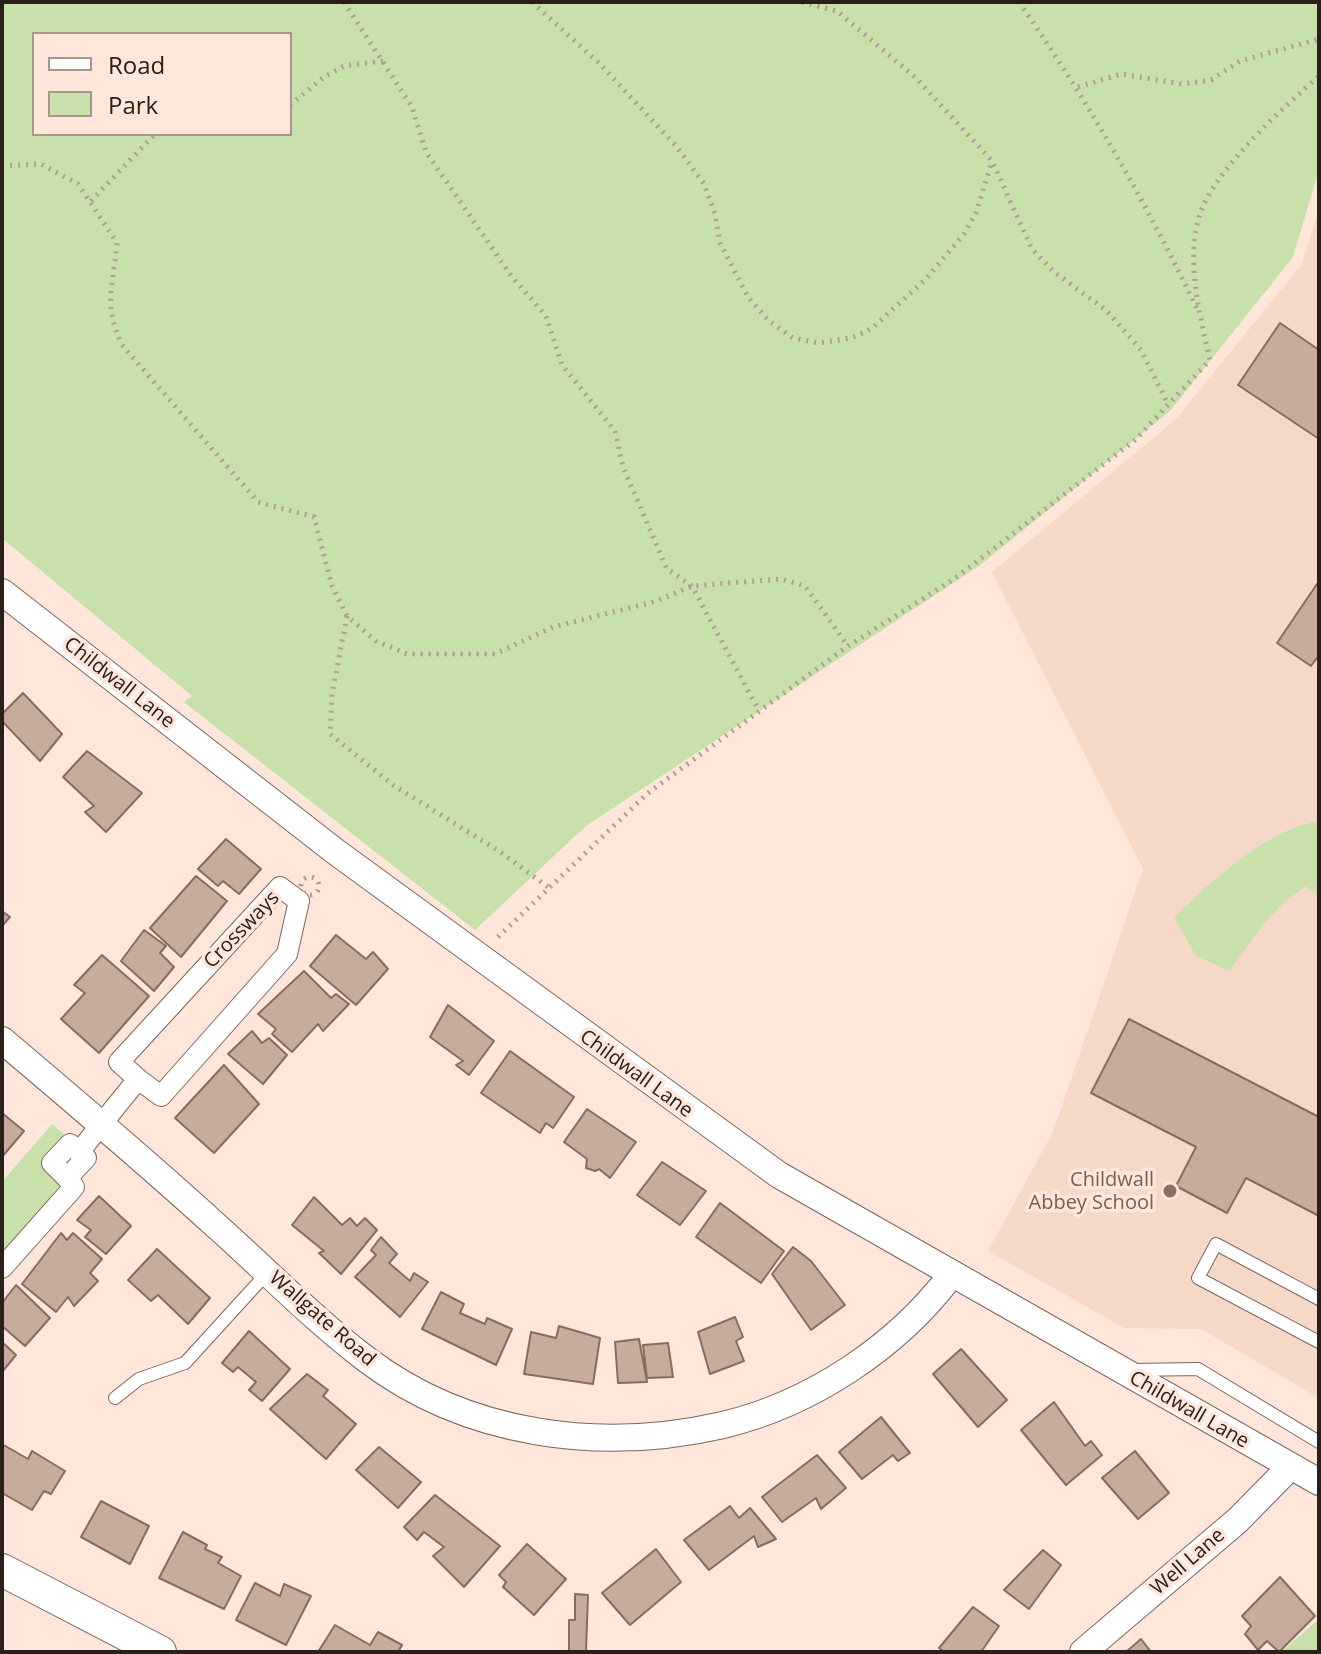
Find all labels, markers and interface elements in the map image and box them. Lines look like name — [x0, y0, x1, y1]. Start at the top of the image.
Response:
legend — [32, 32, 292, 136]
text: Road — [108, 48, 165, 81]
text: Park — [108, 88, 158, 121]
street label: Childwall Lane — [59, 632, 179, 734]
street label: Crossways — [199, 886, 285, 974]
street label: Childwall Lane — [575, 1025, 697, 1123]
place label: Childwall Abbey School — [1029, 1168, 1154, 1215]
marker: Childwall Abbey School — [1161, 1182, 1179, 1200]
street label: Wallgate Road — [264, 1266, 380, 1372]
street label: Childwall Lane — [1125, 1366, 1253, 1454]
street label: Well Lane — [1146, 1523, 1230, 1601]

